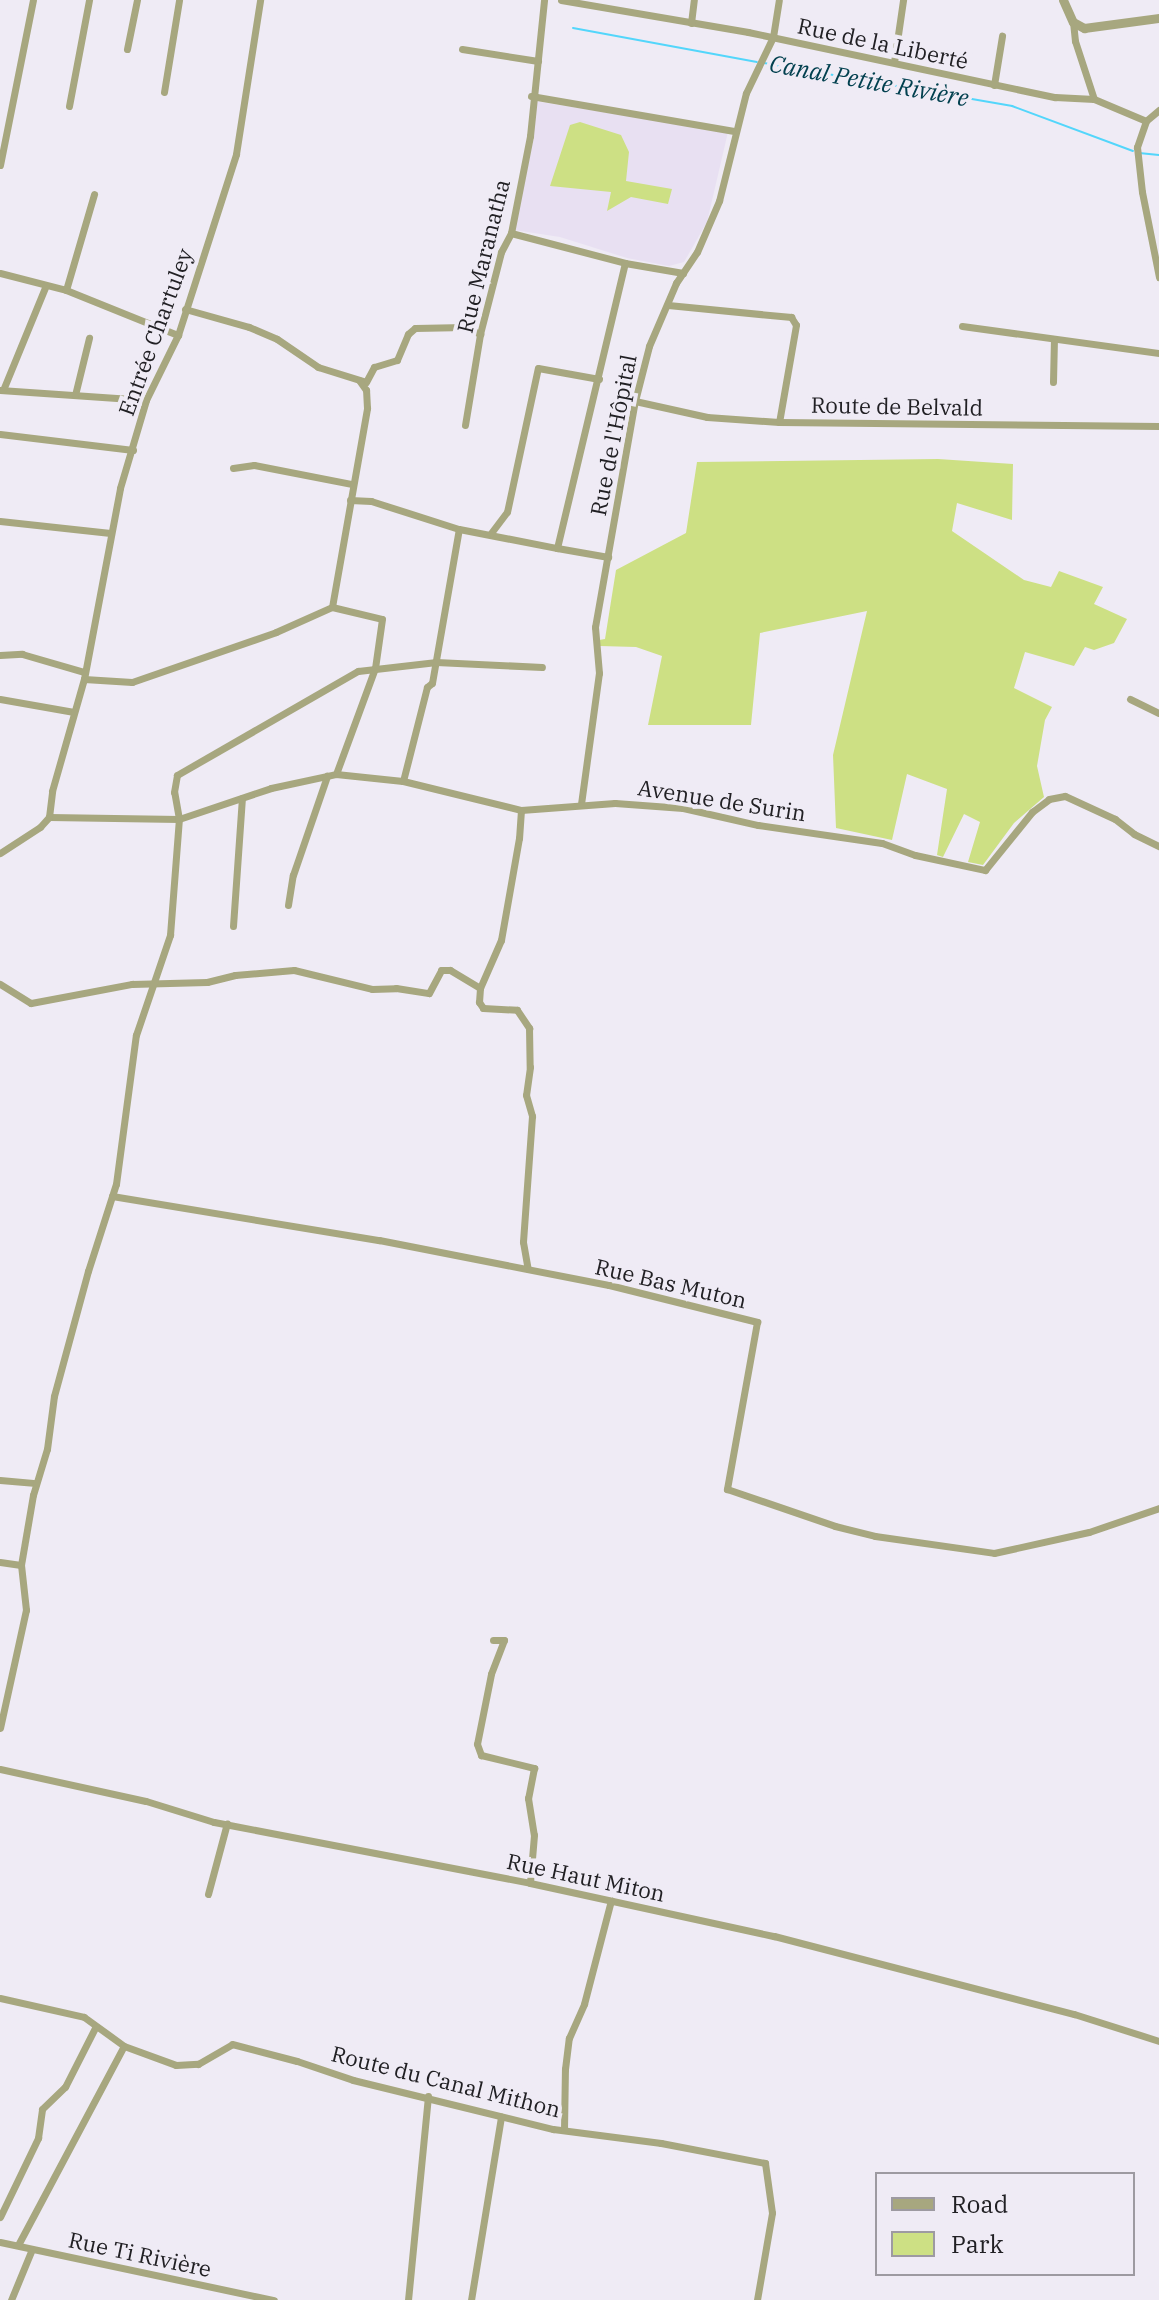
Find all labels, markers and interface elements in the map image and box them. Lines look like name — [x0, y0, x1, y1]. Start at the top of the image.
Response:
street label: Rue de la Liberté — [795, 12, 971, 74]
water label: Canal Petite Rivière — [767, 49, 971, 113]
street label: Rue Maranatha — [451, 176, 515, 336]
street label: Entrée Chartuley — [113, 245, 197, 419]
street label: Rue de l'Hôpital — [584, 352, 642, 518]
street label: Route de Belvald — [811, 391, 983, 421]
street label: Avenue de Surin — [636, 774, 808, 826]
street label: Rue Bas Muton — [593, 1253, 749, 1313]
street label: Rue Haut Miton — [504, 1847, 668, 1907]
street label: Route du Canal Mithon — [329, 2040, 563, 2122]
legend — [875, 2172, 1135, 2276]
text: Road — [951, 2188, 1008, 2220]
street label: Rue Ti Rivière — [66, 2226, 214, 2282]
text: Park — [951, 2228, 1003, 2260]

